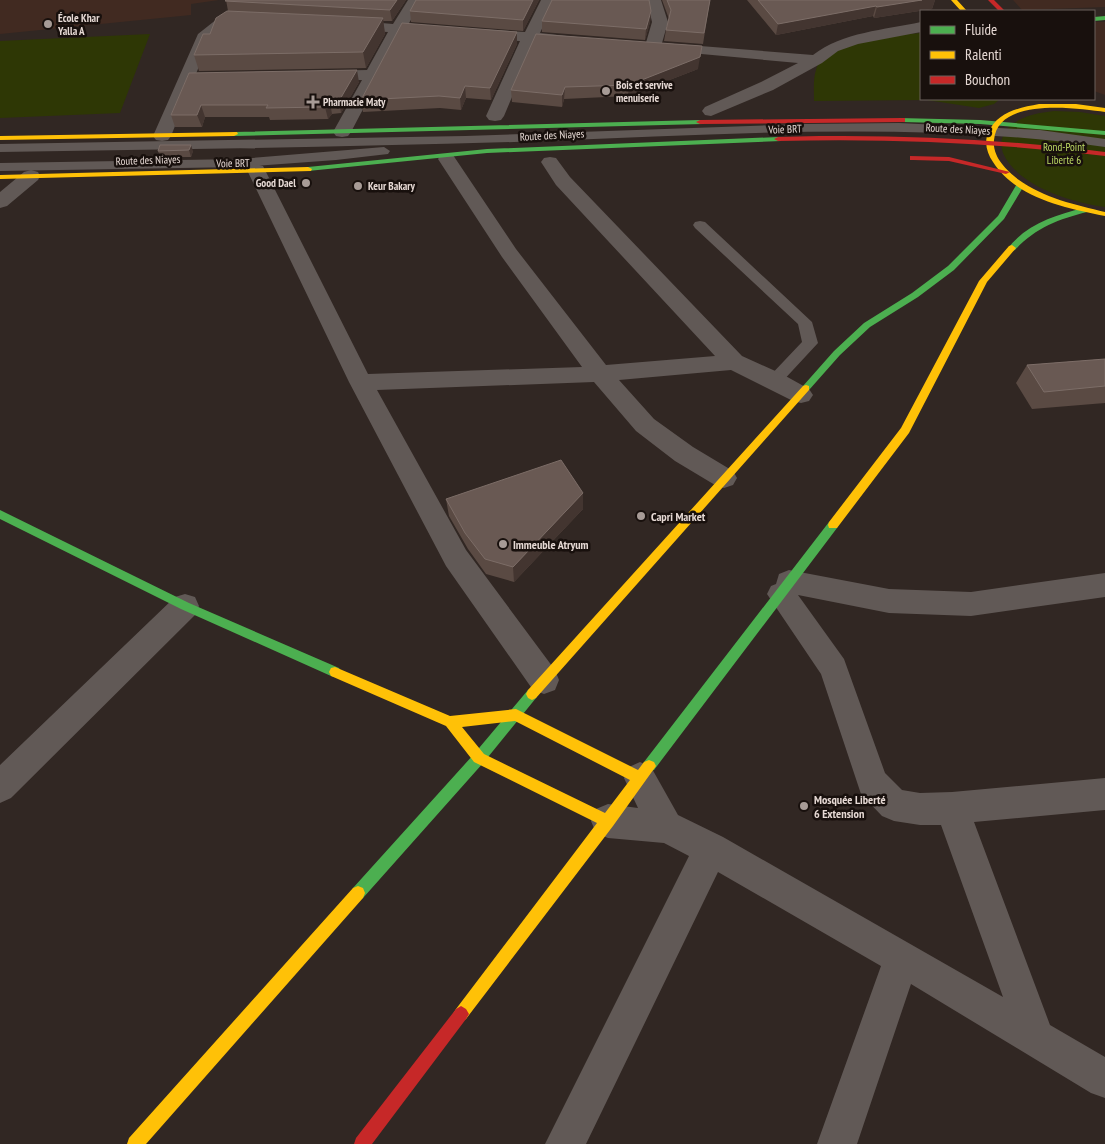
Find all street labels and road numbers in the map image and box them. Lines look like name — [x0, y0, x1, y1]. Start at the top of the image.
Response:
street label: Route des Niayes — [925, 120, 991, 138]
street label: Voie BRT — [767, 121, 802, 137]
street label: Route des Niayes — [519, 126, 585, 144]
street label: Route des Niayes — [115, 152, 181, 168]
street label: Voie BRT — [215, 156, 250, 170]

